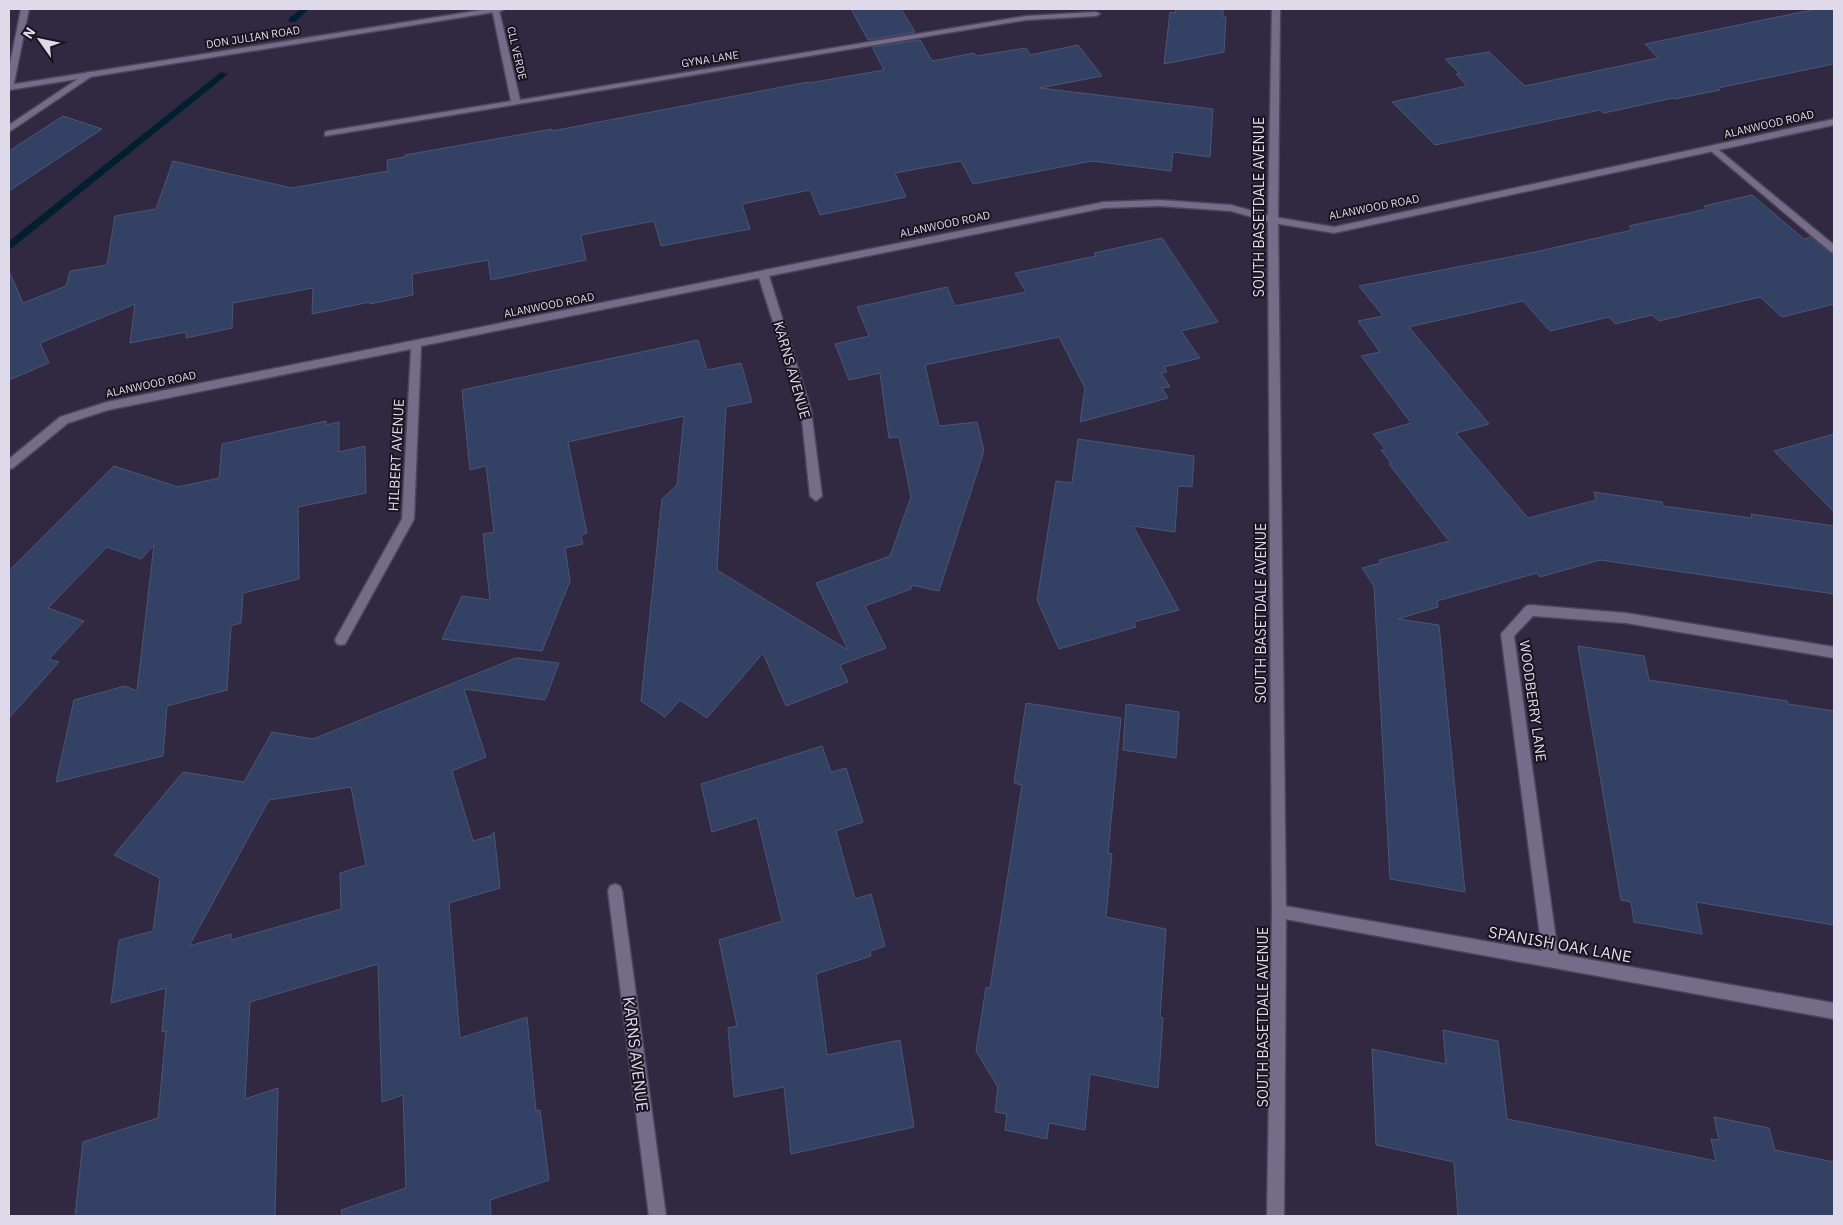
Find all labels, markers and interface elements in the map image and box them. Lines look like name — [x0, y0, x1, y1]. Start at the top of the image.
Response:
north arrow — [15, 15, 65, 65]
street label: DON JULIAN ROAD — [205, 23, 301, 51]
text: N — [19, 24, 39, 42]
street label: CLL VERDE — [504, 25, 530, 81]
street label: GYNA LANE — [680, 48, 740, 70]
street label: ALANWOOD ROAD — [1723, 107, 1815, 141]
street label: SOUTH BASETDALE AVENUE — [1250, 117, 1268, 297]
street label: ALANWOOD ROAD — [1328, 191, 1420, 223]
street label: ALANWOOD ROAD — [899, 208, 991, 240]
street label: ALANWOOD ROAD — [503, 289, 595, 321]
street label: KARNS AVENUE — [769, 319, 815, 421]
street label: ALANWOOD ROAD — [105, 368, 197, 400]
street label: HILBERT AVENUE — [384, 398, 408, 512]
street label: SOUTH BASETDALE AVENUE — [1252, 523, 1270, 703]
street label: WOODBERRY LANE — [1516, 639, 1550, 763]
street label: SPANISH OAK LANE — [1487, 922, 1633, 966]
street label: SOUTH BASETDALE AVENUE — [1254, 927, 1272, 1107]
street label: KARNS AVENUE — [619, 996, 653, 1112]

